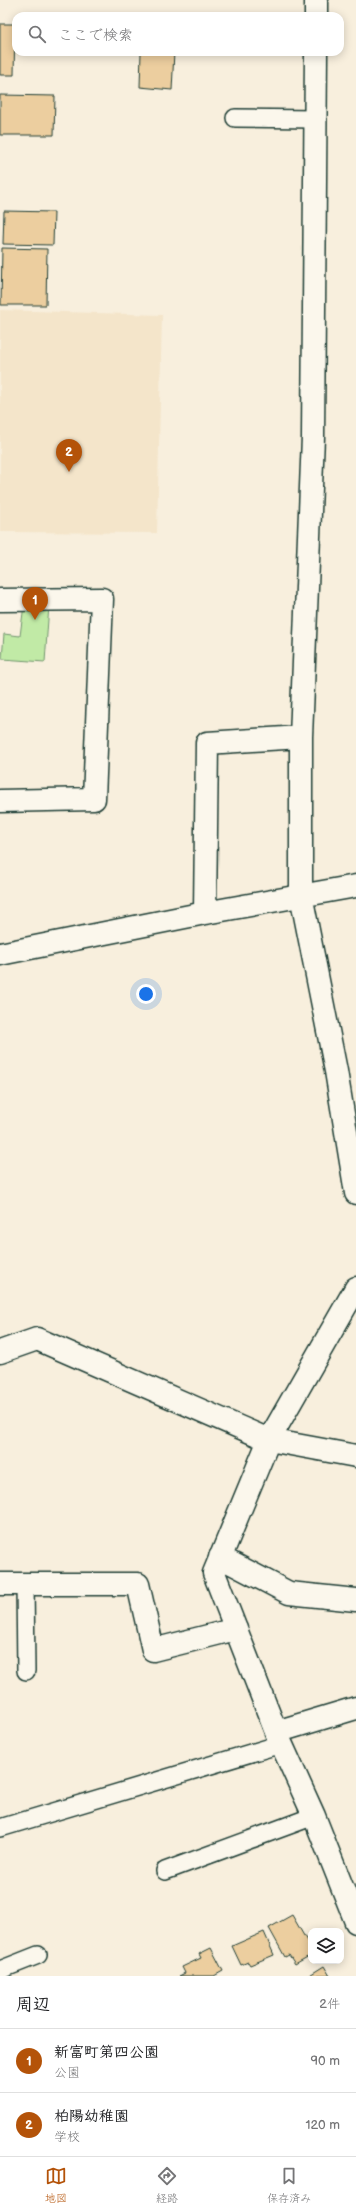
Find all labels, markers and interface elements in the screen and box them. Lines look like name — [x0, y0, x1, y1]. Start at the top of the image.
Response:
search box — [12, 12, 344, 56]
icon: search — [26, 23, 48, 45]
text: ここで検索 — [58, 26, 133, 45]
pin: 2 — [56, 439, 82, 472]
pin: 1 — [22, 587, 48, 620]
your location — [136, 984, 156, 1004]
map controls — [308, 1928, 344, 1964]
button: layers — [308, 1928, 344, 1964]
text: 周辺 — [16, 1995, 50, 2015]
text: 2件 — [319, 1996, 340, 2012]
text: 新富町第四公園 — [54, 2043, 159, 2062]
text: 1 — [26, 2053, 32, 2069]
text: 90 m — [311, 2053, 340, 2069]
text: 公園 — [54, 2065, 80, 2081]
text: 柏陽幼稚園 — [54, 2107, 129, 2126]
text: 2 — [25, 2117, 33, 2133]
text: 120 m — [305, 2117, 340, 2133]
text: 学校 — [54, 2129, 80, 2145]
tab: 地図 — [45, 2165, 67, 2205]
tab: 経路 — [156, 2165, 178, 2205]
tab: 保存済み — [267, 2165, 311, 2205]

